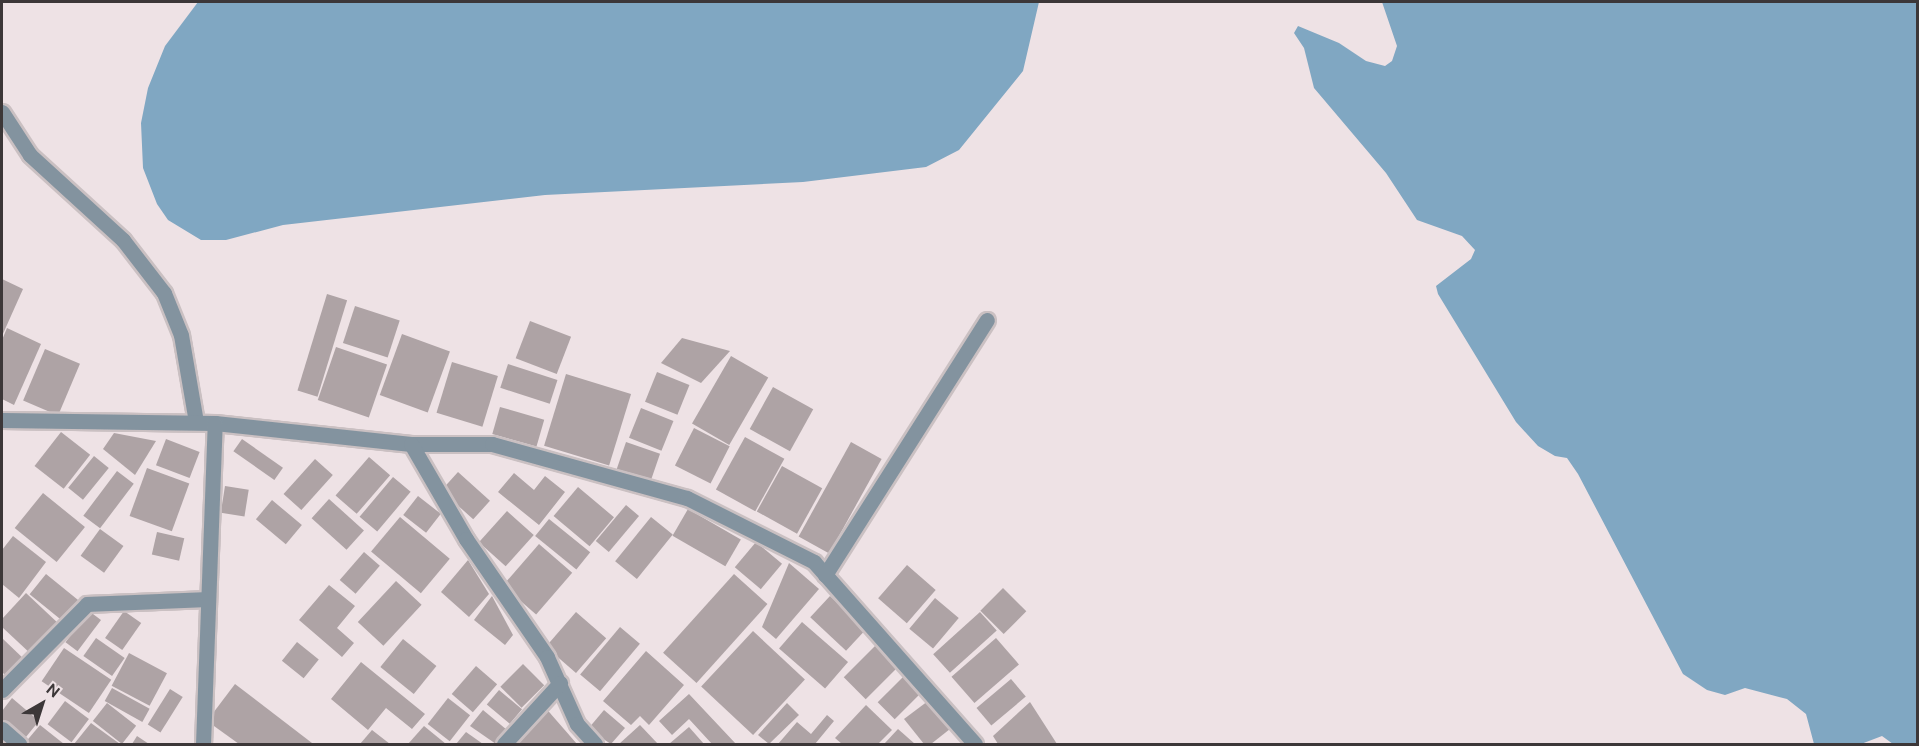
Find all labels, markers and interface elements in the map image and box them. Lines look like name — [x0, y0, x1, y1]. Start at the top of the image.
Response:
north arrow — [12, 674, 72, 734]
text: N — [43, 679, 64, 701]

